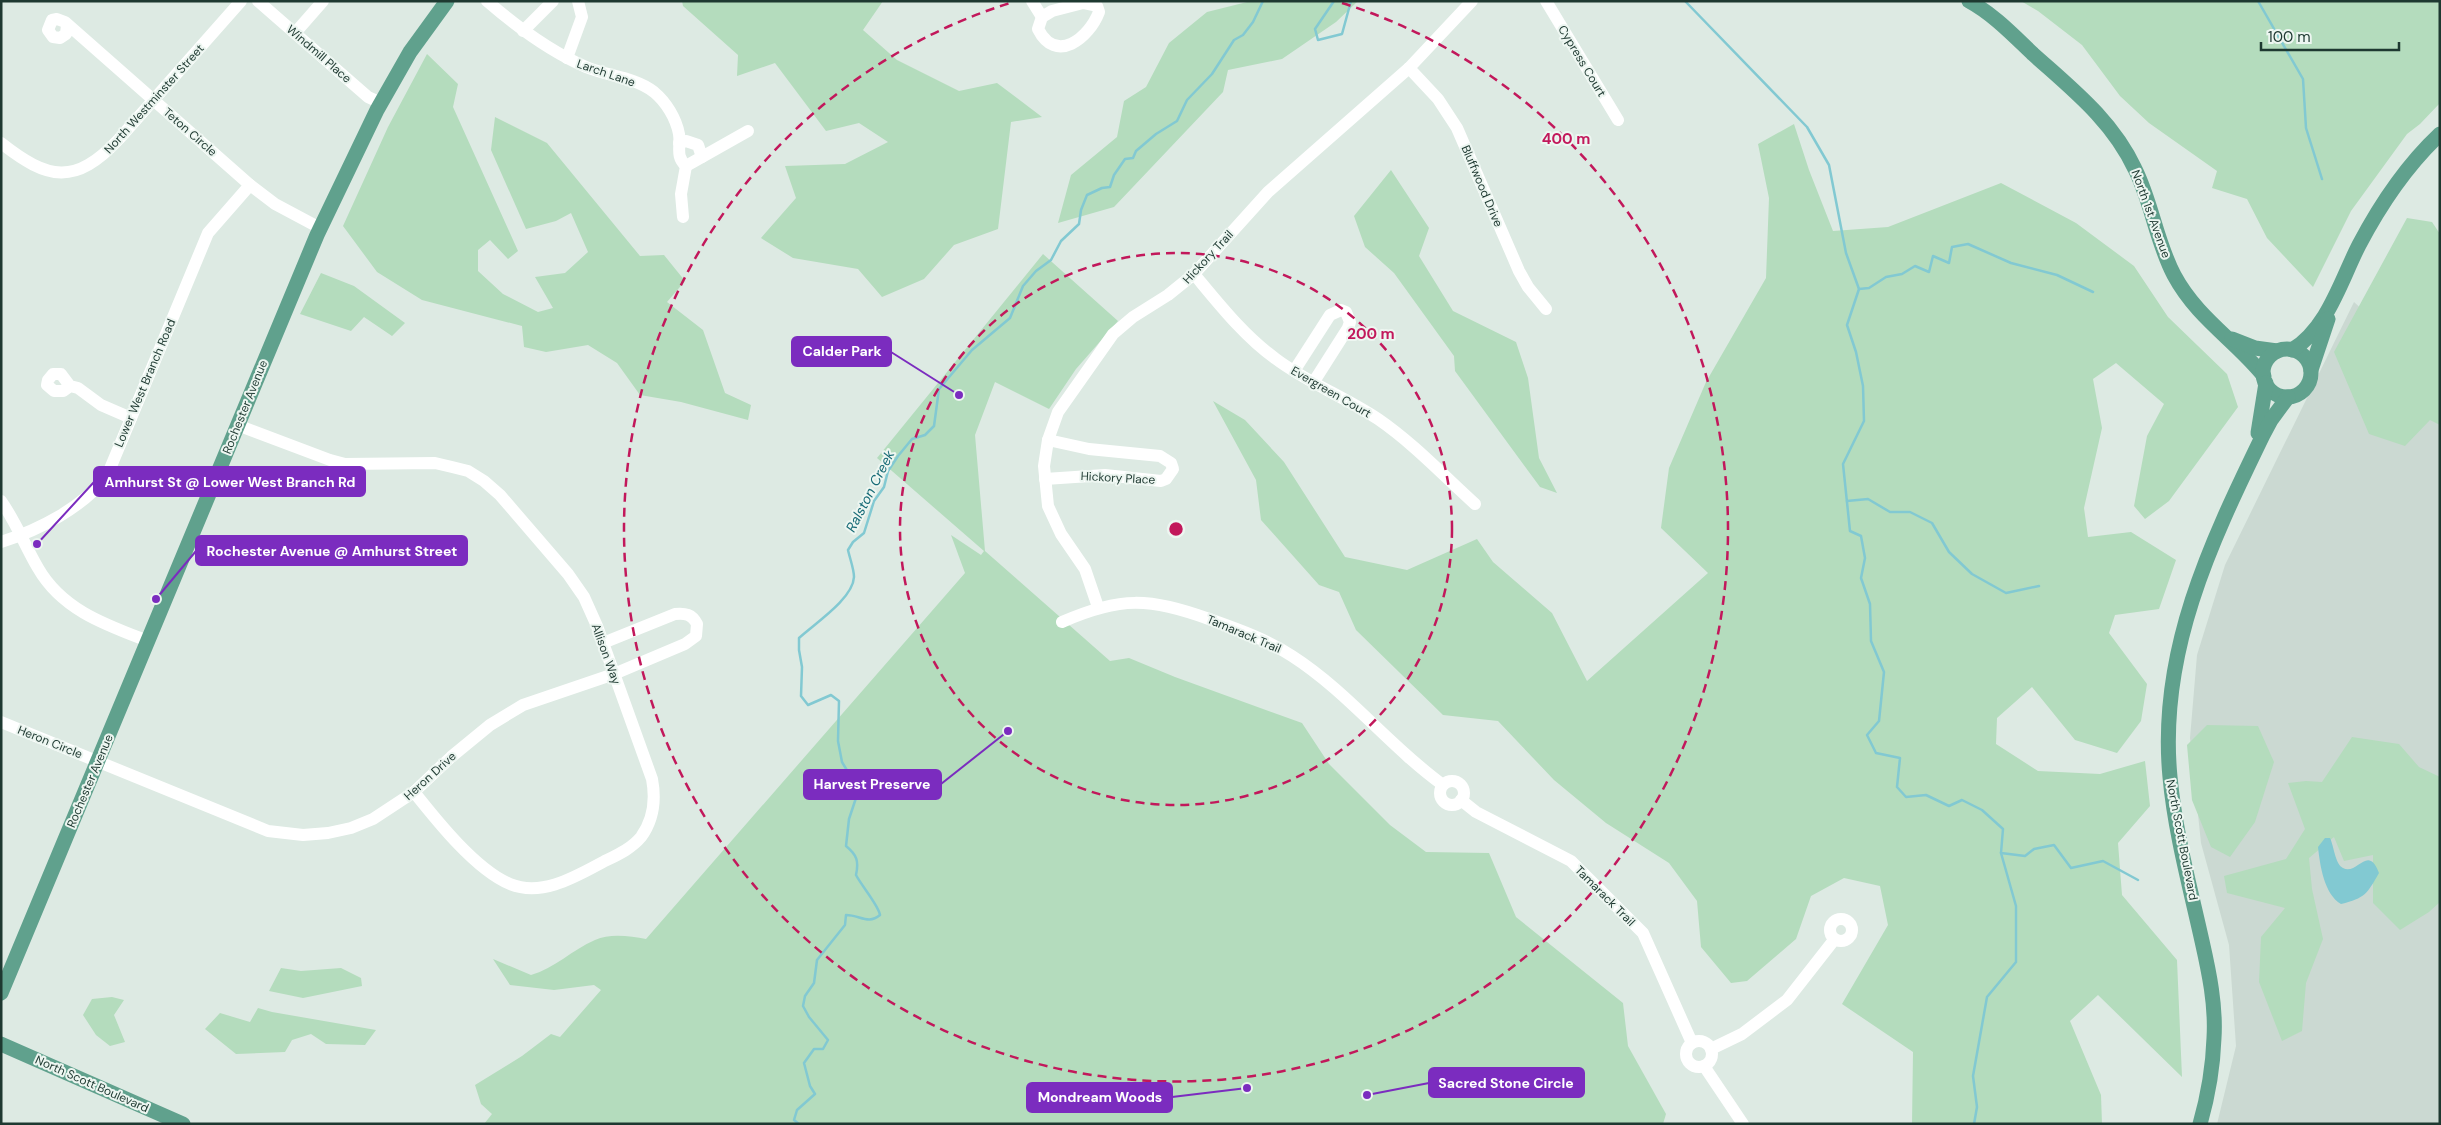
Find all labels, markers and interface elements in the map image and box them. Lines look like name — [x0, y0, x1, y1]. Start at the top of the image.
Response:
scale bar — [2261, 20, 2398, 52]
street label: Windmill Place — [283, 21, 355, 87]
street label: Cypress Court — [1554, 22, 1610, 100]
text: 100 m — [2268, 27, 2311, 47]
street label: North Westminster Street — [100, 41, 208, 157]
street label: Larch Lane — [575, 56, 637, 90]
street label: Teton Circle — [160, 104, 220, 160]
text: 400 m — [1542, 129, 1590, 149]
street label: Bluffwood Drive — [1458, 143, 1506, 229]
street label: North 1st Avenue — [2128, 168, 2174, 261]
street label: Hickory Trail — [1179, 227, 1237, 287]
street label: Lower West Branch Road — [111, 316, 179, 450]
text: 200 m — [1347, 324, 1395, 344]
callout: Calder Park — [792, 337, 891, 366]
text: Calder Park — [802, 342, 882, 360]
street label: Rochester Avenue — [219, 357, 271, 456]
street label: Evergreen Court — [1288, 363, 1374, 422]
water label: Ralston Creek — [842, 446, 899, 535]
callout: Amhurst St @ Lower West Branch Rd — [94, 467, 365, 496]
street label: Hickory Place — [1080, 468, 1156, 488]
text: Amhurst St @ Lower West Branch Rd — [105, 473, 355, 491]
centre of rings — [1167, 520, 1185, 538]
callout: Rochester Avenue @ Amhurst Street — [196, 536, 467, 565]
text: Rochester Avenue @ Amhurst Street — [207, 542, 457, 560]
street label: Tamarack Trail — [1204, 611, 1284, 657]
street label: Allison Way — [588, 621, 624, 687]
street label: Heron Circle — [15, 722, 85, 762]
street label: Rochester Avenue — [63, 732, 117, 830]
street label: Heron Drive — [401, 748, 460, 804]
callout: Harvest Preserve — [804, 770, 941, 799]
text: Harvest Preserve — [814, 775, 930, 793]
street label: North Scott Boulevard — [2162, 778, 2202, 902]
street label: Tamarack Trail — [1571, 862, 1639, 930]
street label: North Scott Boulevard — [33, 1052, 151, 1116]
callout: Sacred Stone Circle — [1429, 1068, 1584, 1097]
text: Sacred Stone Circle — [1438, 1074, 1574, 1092]
callout: Mondream Woods — [1027, 1083, 1172, 1112]
text: Mondream Woods — [1038, 1088, 1162, 1106]

